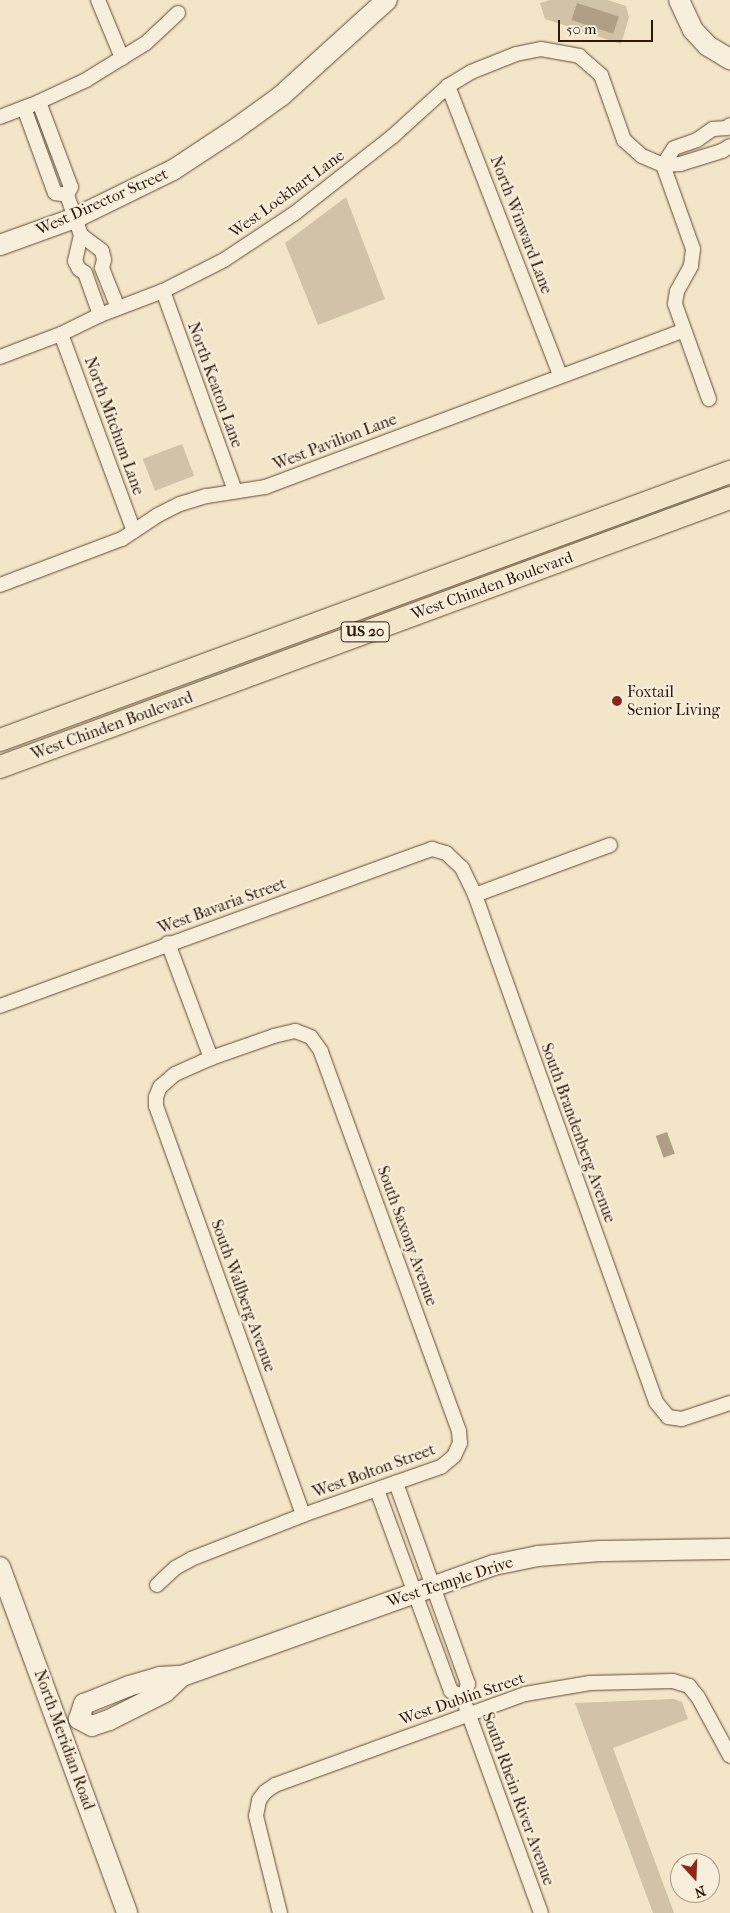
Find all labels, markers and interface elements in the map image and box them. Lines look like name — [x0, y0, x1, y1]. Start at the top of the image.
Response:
scale bar — [560, 10, 655, 42]
text: 50 m — [566, 20, 596, 38]
street label: West Lockhart Lane — [226, 146, 348, 242]
street label: North Winward Lane — [486, 153, 556, 297]
street label: West Director Street — [33, 164, 171, 240]
street label: North Keaton Lane — [183, 320, 247, 450]
street label: North Mitchum Lane — [80, 354, 148, 498]
street label: West Pavilion Lane — [270, 410, 400, 474]
street label: West Chinden Boulevard — [409, 548, 575, 624]
road number: US 20 — [340, 620, 390, 644]
place label: Foxtail Senior Living — [627, 682, 720, 720]
street label: West Chinden Boulevard — [29, 688, 195, 764]
marker: Foxtail Senior Living — [611, 695, 623, 707]
street label: West Bavaria Street — [155, 874, 289, 938]
street label: South Brandenberg Avenue — [537, 1041, 619, 1225]
street label: South Saxony Avenue — [373, 1163, 441, 1309]
street label: South Wallberg Avenue — [206, 1217, 280, 1375]
street label: West Bolton Street — [310, 1440, 438, 1502]
street label: West Temple Drive — [384, 1553, 516, 1611]
street label: North Meridian Road — [30, 1667, 98, 1813]
street label: West Dublin Street — [397, 1669, 527, 1729]
street label: South Rhein River Avenue — [478, 1710, 558, 1888]
north arrow — [670, 1853, 720, 1903]
text: N — [692, 1882, 708, 1901]

